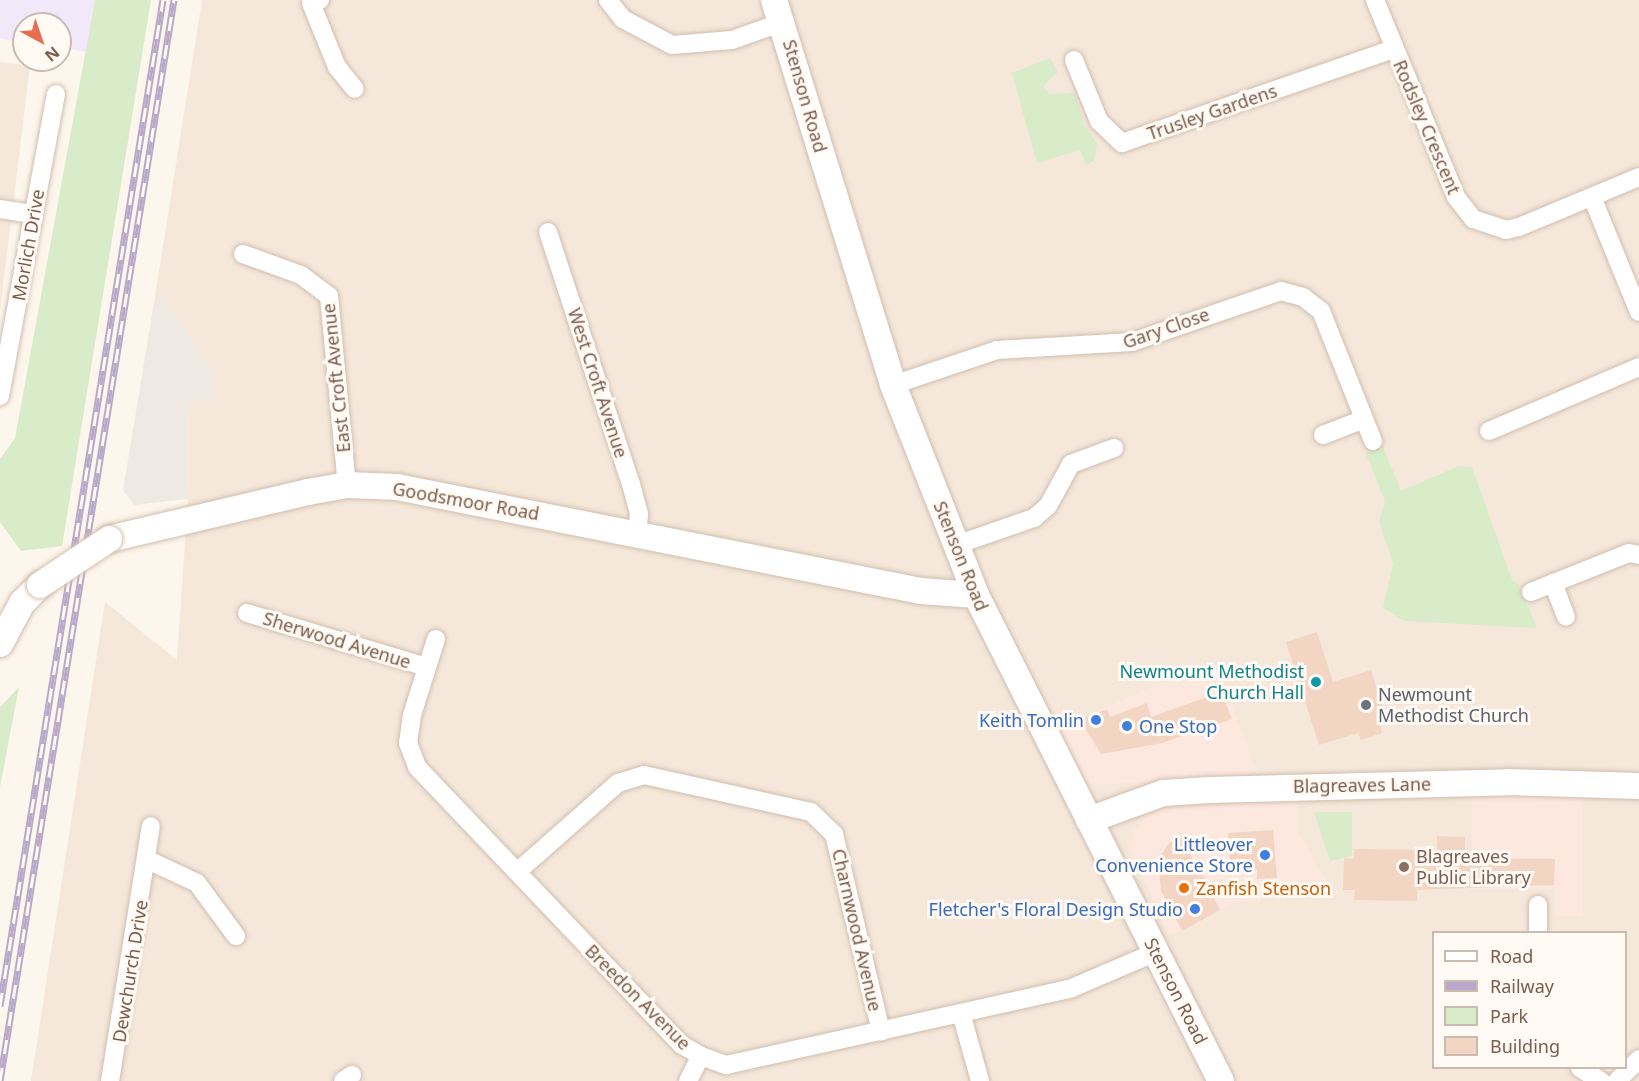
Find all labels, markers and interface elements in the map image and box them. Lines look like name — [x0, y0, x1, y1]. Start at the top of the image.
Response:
north arrow — [12, 12, 72, 72]
street label: Stenson Road — [779, 37, 831, 155]
text: N — [40, 42, 64, 67]
street label: Rodsley Crescent — [1389, 57, 1465, 197]
street label: Trusley Gardens — [1144, 80, 1280, 144]
street label: Morlich Drive — [8, 188, 48, 302]
street label: East Croft Avenue — [317, 302, 355, 454]
street label: Gary Close — [1120, 303, 1212, 353]
street label: West Croft Avenue — [564, 305, 632, 461]
street label: Goodsmoor Road — [391, 477, 541, 525]
street label: Stenson Road — [929, 498, 993, 614]
street label: Sherwood Avenue — [260, 607, 414, 673]
place label: Newmount Methodist Church Hall — [1119, 661, 1304, 704]
marker: Newmount Methodist Church Hall — [1309, 675, 1323, 689]
place label: Newmount Methodist Church — [1378, 684, 1529, 726]
marker: Newmount Methodist Church — [1359, 698, 1373, 712]
place label: Keith Tomlin — [979, 709, 1084, 731]
marker: Keith Tomlin — [1089, 713, 1103, 727]
place label: One Stop — [1139, 715, 1217, 737]
marker: One Stop — [1120, 719, 1134, 733]
street label: Blagreaves Lane — [1293, 773, 1431, 797]
place label: Littleover Convenience Store — [1095, 834, 1253, 876]
place label: Blagreaves Public Library — [1416, 846, 1531, 888]
street label: Charnwood Avenue — [828, 847, 886, 1013]
marker: Littleover Convenience Store — [1258, 848, 1272, 862]
marker: Blagreaves Public Library — [1397, 860, 1411, 874]
place label: Zanfish Stenson — [1196, 877, 1331, 899]
marker: Zanfish Stenson — [1177, 881, 1191, 895]
street label: Dewchurch Drive — [108, 898, 152, 1044]
place label: Fletcher's Floral Design Studio — [929, 898, 1183, 920]
marker: Fletcher's Floral Design Studio — [1188, 902, 1202, 916]
legend — [1432, 931, 1627, 1069]
street label: Stenson Road — [1140, 934, 1212, 1048]
street label: Breedon Avenue — [581, 940, 695, 1054]
text: Road — [1490, 944, 1533, 968]
text: Railway — [1490, 974, 1554, 998]
text: Park — [1490, 1004, 1528, 1028]
text: Building — [1490, 1034, 1560, 1058]

